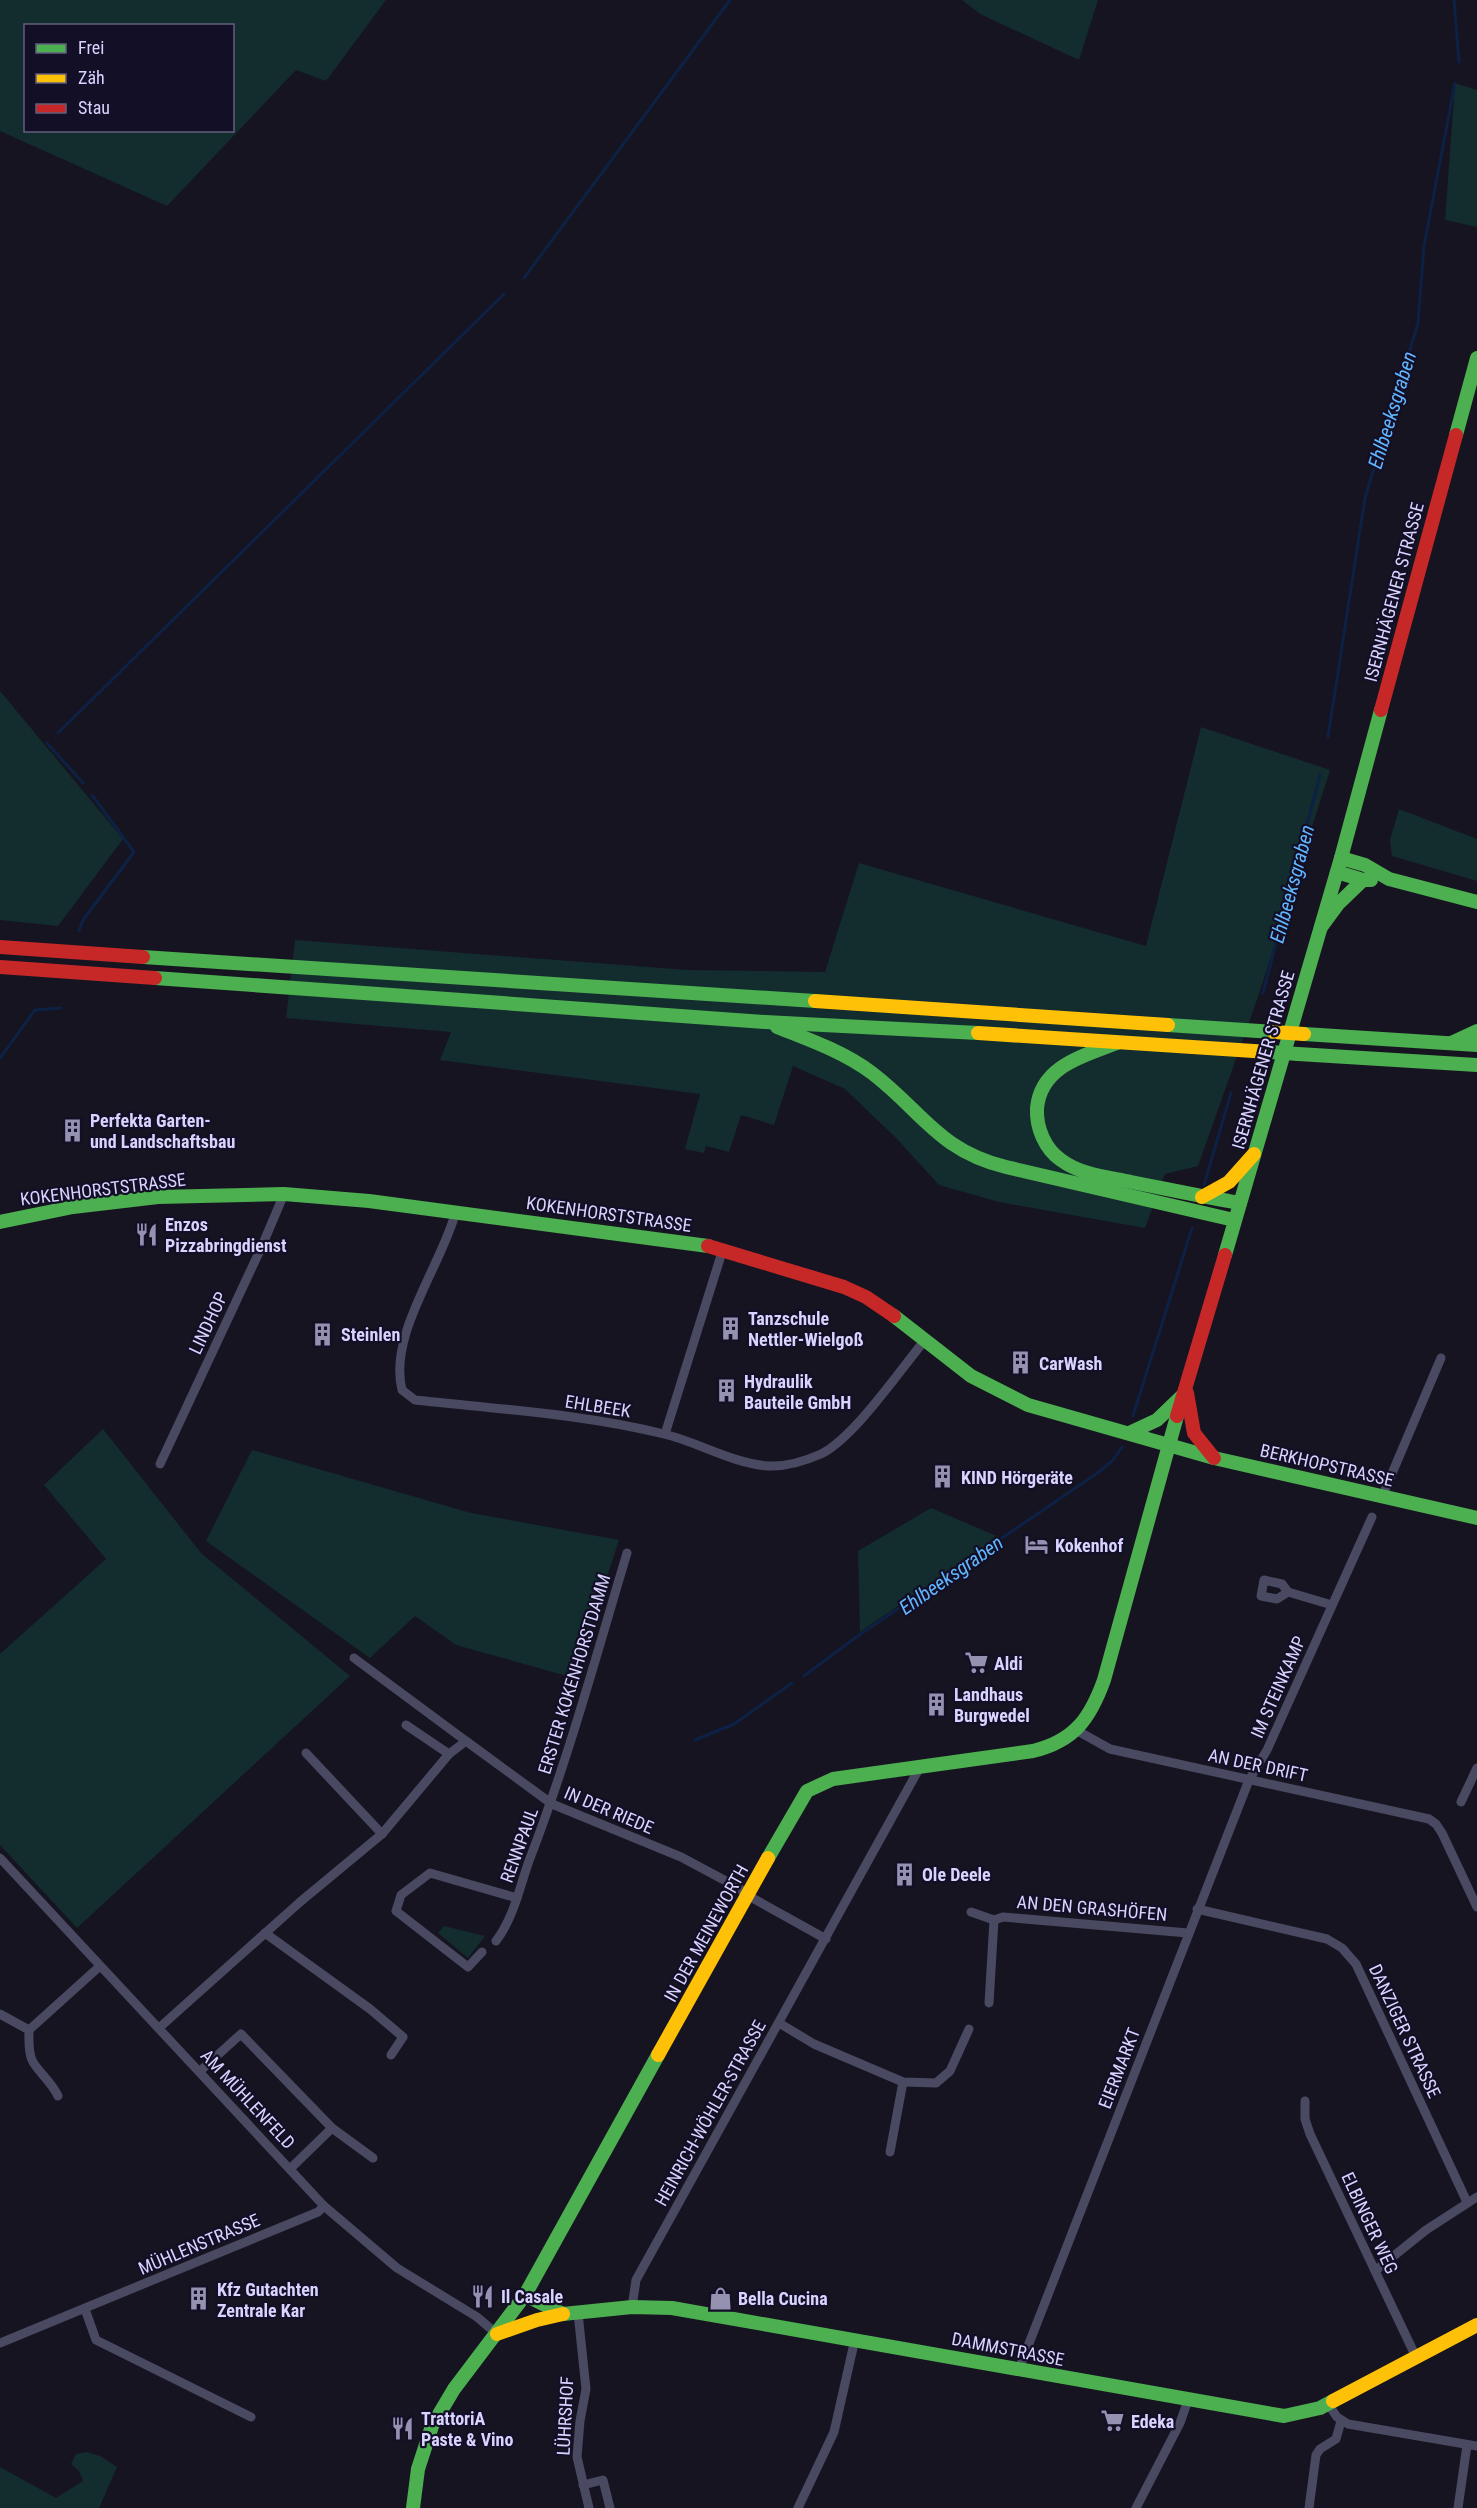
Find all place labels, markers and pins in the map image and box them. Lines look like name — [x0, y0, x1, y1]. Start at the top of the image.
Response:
place label: Perfekta Garten- und Landschaftsbau — [90, 1110, 235, 1152]
building icon: Perfekta Garten- und Landschaftsbau — [59, 1117, 85, 1143]
place label: Enzos Pizzabringdienst — [165, 1214, 287, 1256]
restaurant icon: Enzos Pizzabringdienst — [134, 1221, 160, 1247]
place label: Tanzschule Nettler-Wielgoß — [748, 1308, 864, 1350]
building icon: Tanzschule Nettler-Wielgoß — [717, 1315, 743, 1341]
building icon: Steinlen — [310, 1321, 336, 1347]
place label: Steinlen — [341, 1324, 400, 1345]
building icon: CarWash — [1008, 1350, 1034, 1376]
place label: CarWash — [1039, 1353, 1102, 1374]
place label: Hydraulik Bauteile GmbH — [744, 1371, 851, 1413]
building icon: Hydraulik Bauteile GmbH — [713, 1378, 739, 1404]
building icon: KIND Hörgeräte — [930, 1464, 956, 1490]
place label: KIND Hörgeräte — [961, 1467, 1073, 1488]
hotel icon: Kokenhof — [1024, 1532, 1050, 1558]
place label: Kokenhof — [1055, 1535, 1123, 1556]
supermarket icon: Aldi — [963, 1650, 989, 1676]
place label: Aldi — [994, 1653, 1023, 1674]
place label: Landhaus Burgwedel — [954, 1684, 1030, 1726]
building icon: Landhaus Burgwedel — [923, 1691, 949, 1717]
building icon: Ole Deele — [891, 1861, 917, 1887]
place label: Ole Deele — [922, 1864, 991, 1885]
place label: Kfz Gutachten Zentrale Kar — [217, 2279, 319, 2321]
restaurant icon: Il Casale — [470, 2283, 496, 2309]
shop icon: Bella Cucina — [707, 2285, 733, 2311]
building icon: Kfz Gutachten Zentrale Kar — [186, 2286, 212, 2312]
place label: Il Casale — [501, 2286, 563, 2307]
place label: Bella Cucina — [738, 2288, 828, 2309]
place label: TrattoriA Paste & Vino — [421, 2408, 513, 2450]
supermarket icon: Edeka — [1100, 2408, 1126, 2434]
place label: Edeka — [1131, 2411, 1174, 2432]
restaurant icon: TrattoriA Paste & Vino — [390, 2415, 416, 2441]

